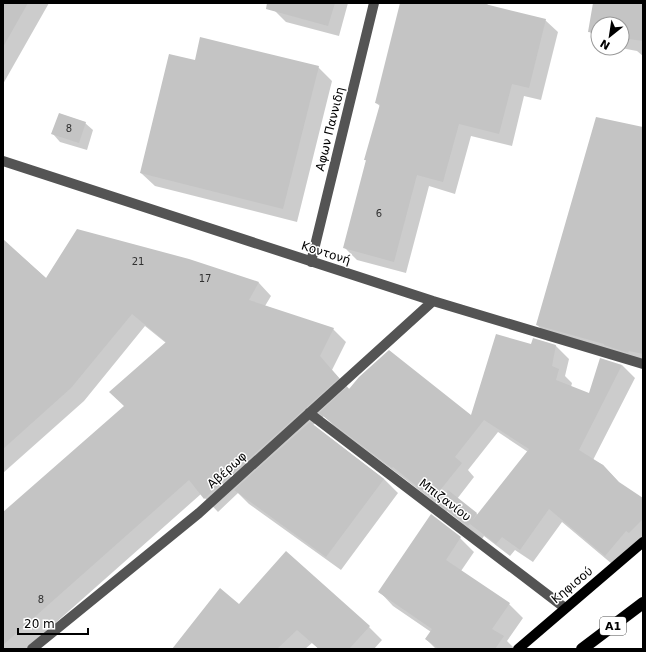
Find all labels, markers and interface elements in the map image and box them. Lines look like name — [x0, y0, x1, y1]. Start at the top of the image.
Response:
north arrow — [590, 16, 630, 56]
text: N — [598, 36, 612, 52]
street label: Αφων Παννιδη — [313, 86, 347, 172]
house number: 8 — [66, 123, 72, 134]
house number: 6 — [376, 208, 382, 219]
street label: Κοντονή — [300, 238, 352, 268]
house number: 21 — [132, 256, 144, 267]
house number: 17 — [199, 273, 211, 284]
street label: Αβέρωφ — [205, 449, 250, 491]
street label: Μπιζανίου — [416, 476, 474, 524]
street label: Κηφισού — [549, 564, 595, 606]
house number: 8 — [38, 594, 44, 605]
scale bar — [18, 610, 88, 636]
text: 20 m — [24, 617, 55, 631]
road number: Α1 — [600, 617, 626, 635]

